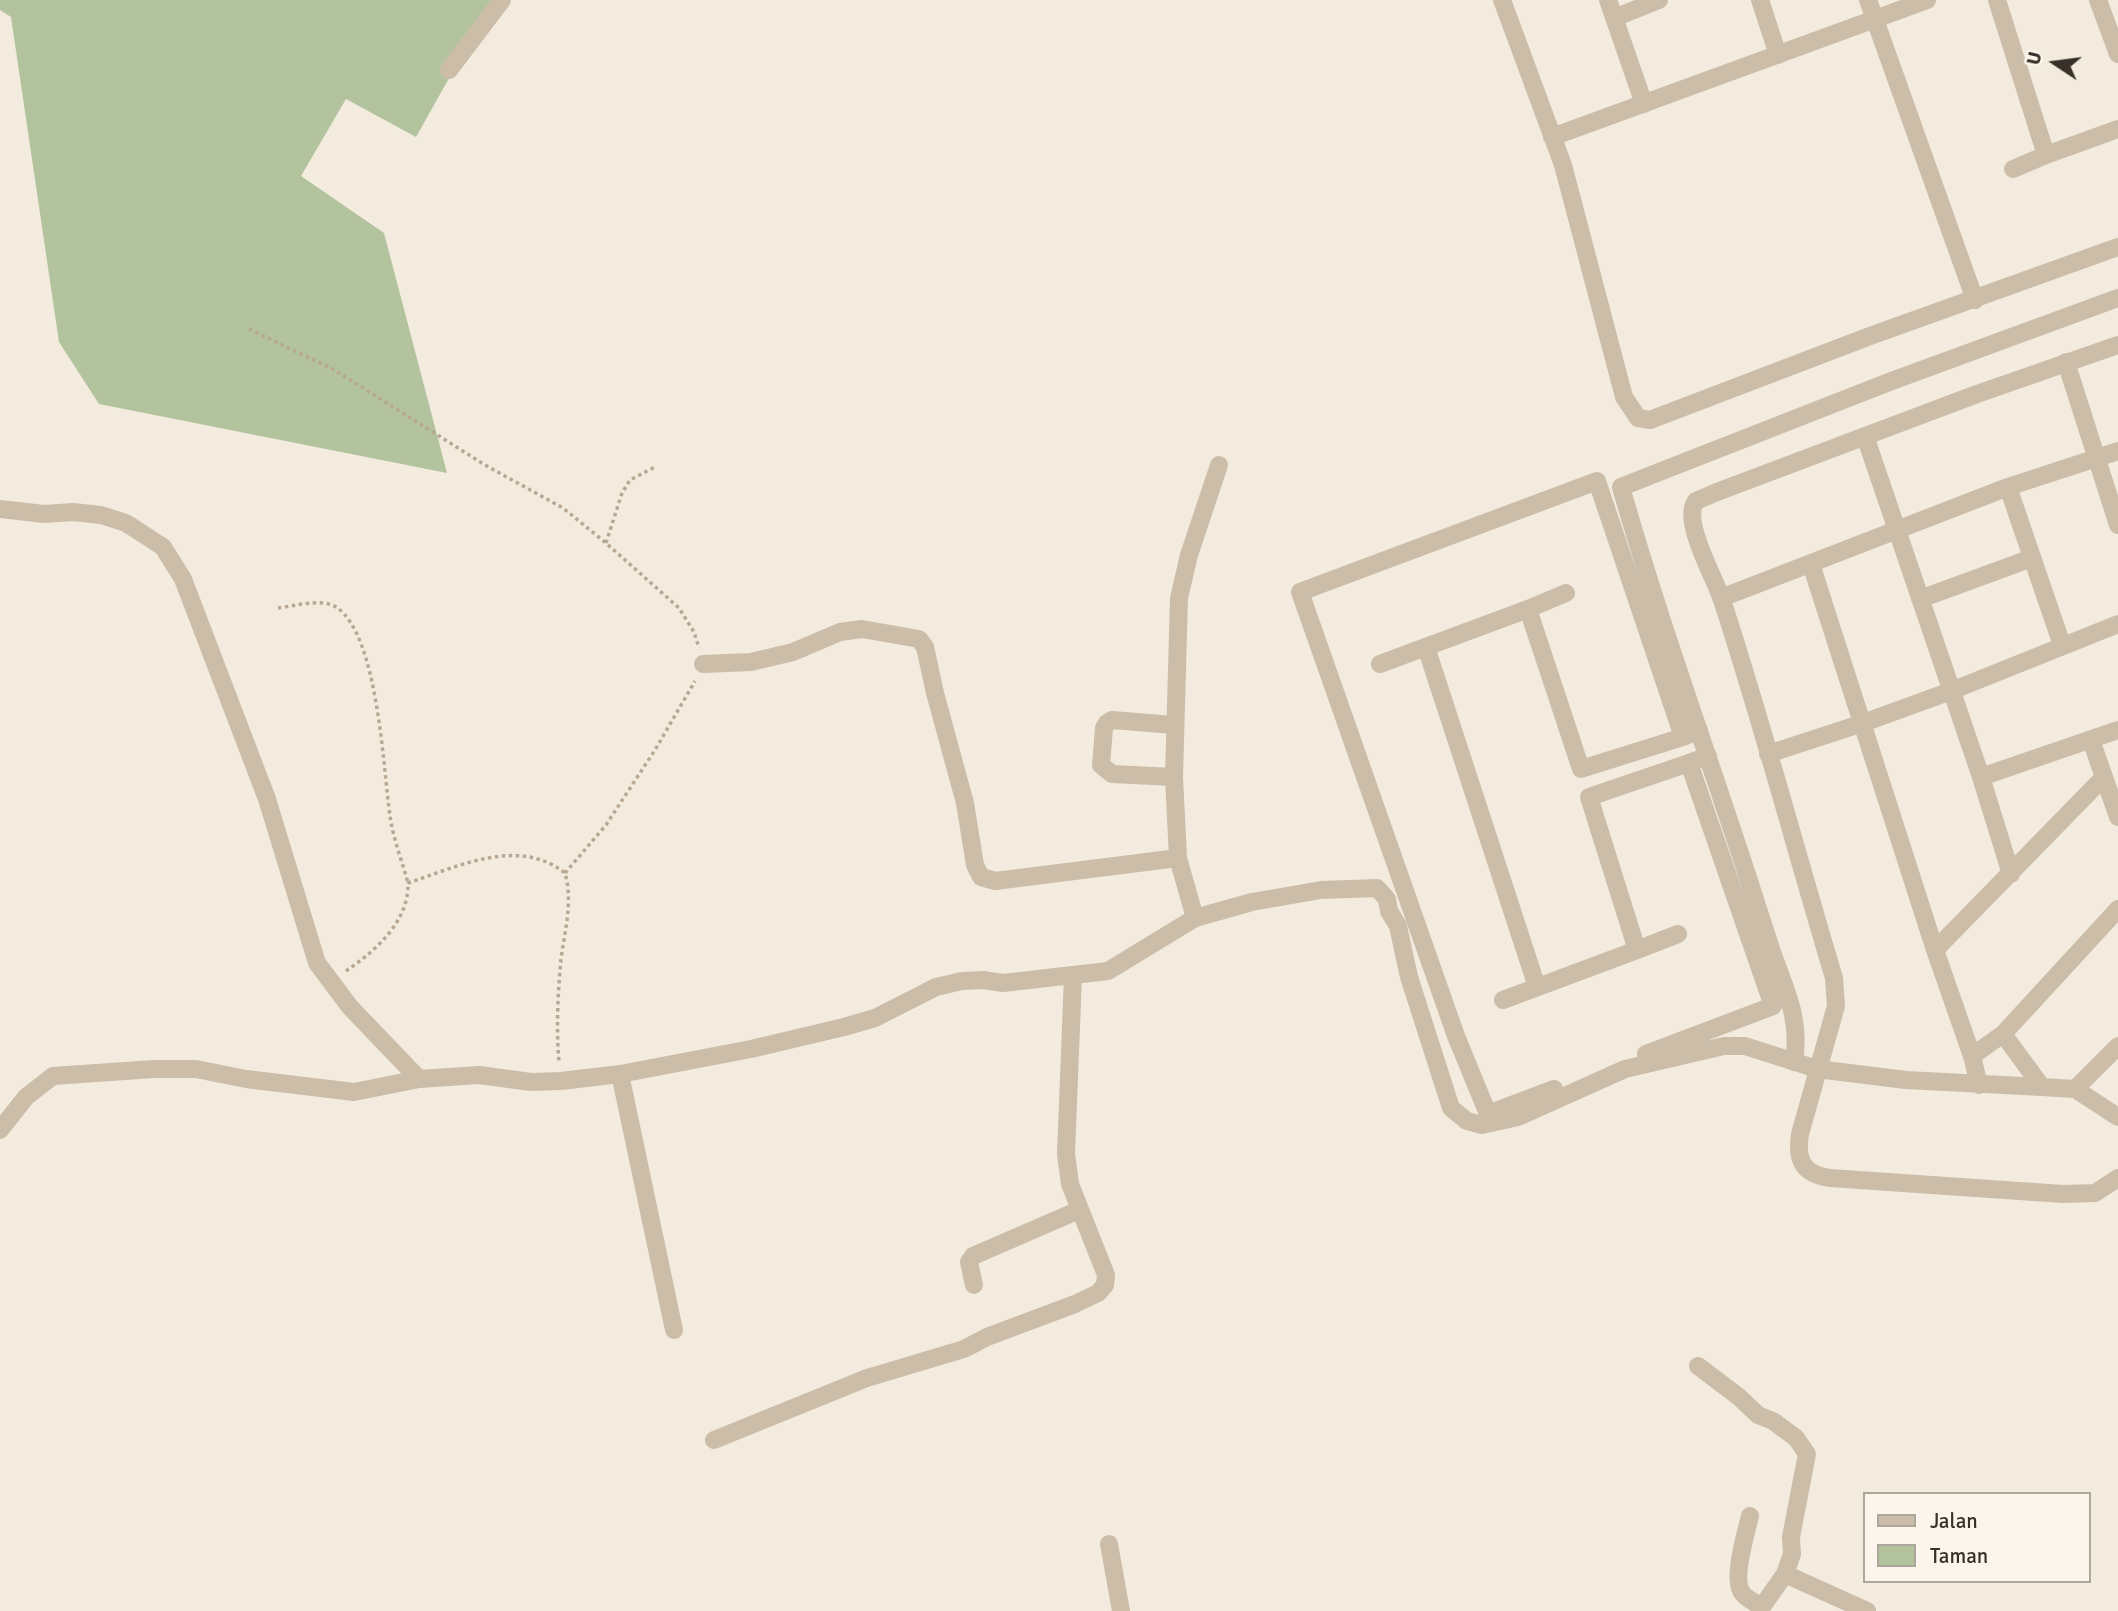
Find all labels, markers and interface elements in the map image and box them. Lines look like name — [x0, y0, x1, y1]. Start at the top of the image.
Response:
north arrow — [2020, 28, 2090, 98]
text: U — [2021, 49, 2048, 67]
legend — [1862, 1492, 2090, 1583]
text: Jalan — [1930, 1508, 1978, 1534]
text: Taman — [1930, 1543, 1988, 1569]

